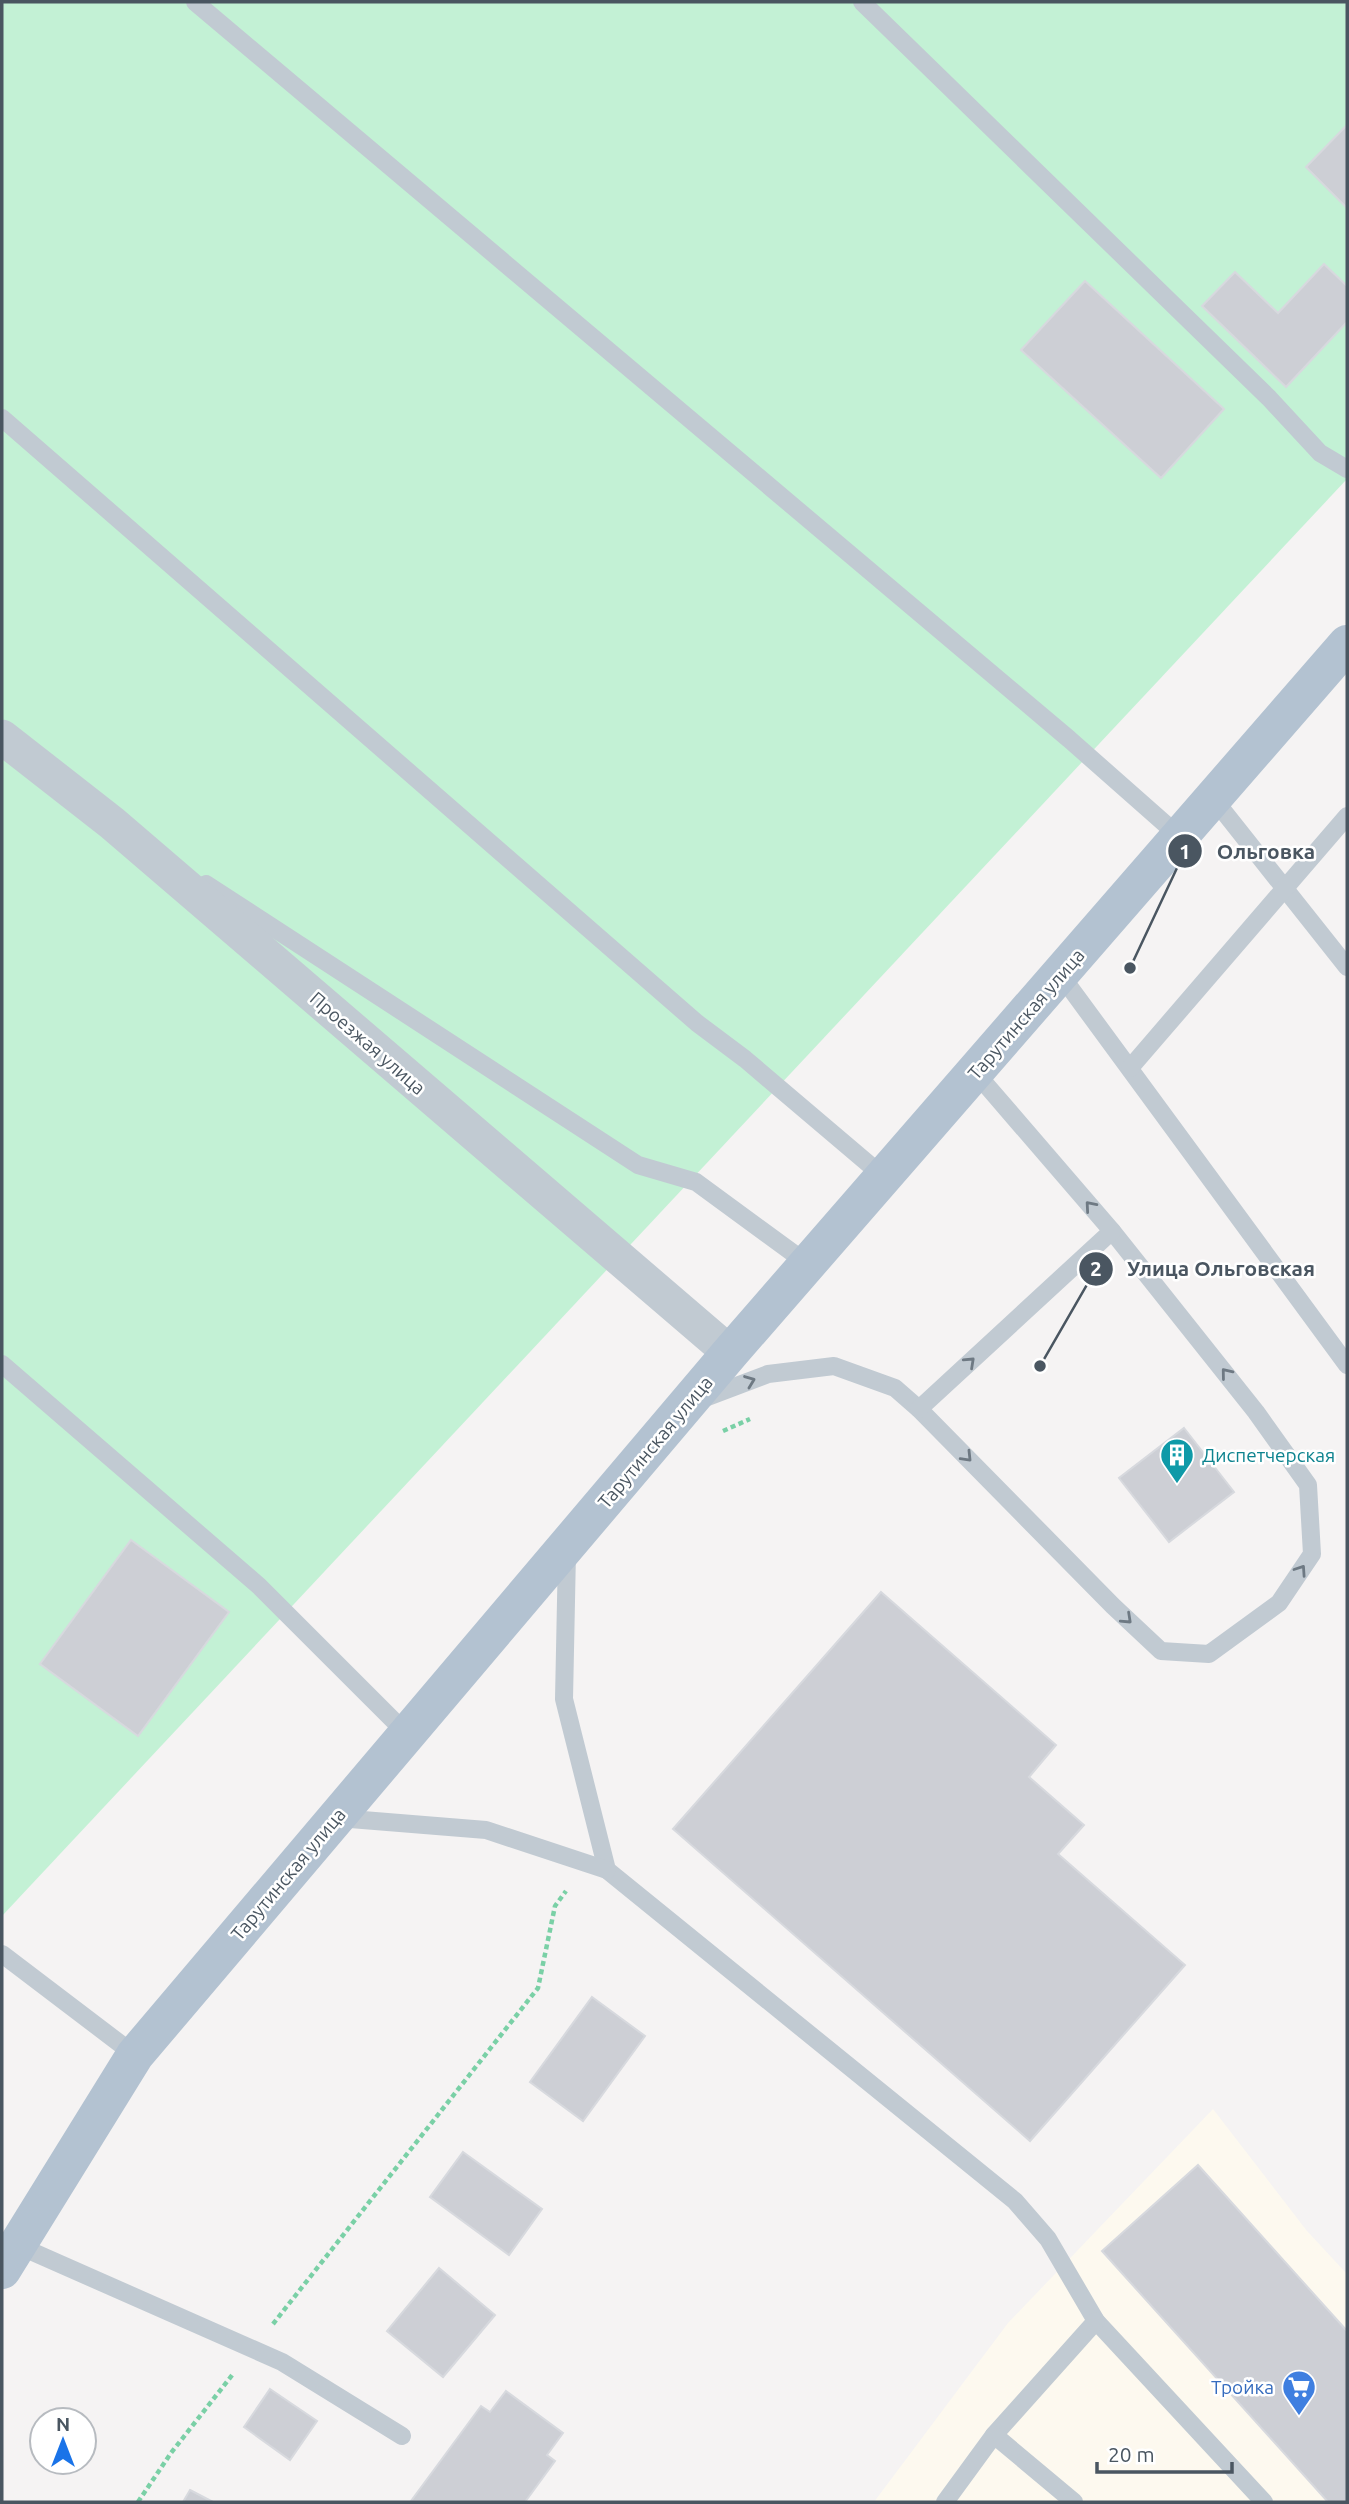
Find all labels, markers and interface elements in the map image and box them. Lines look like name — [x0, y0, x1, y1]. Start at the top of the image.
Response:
callout: Ольговка — [1168, 830, 1329, 872]
text: 1 — [1179, 839, 1191, 863]
text: Ольговка — [1217, 839, 1315, 863]
street label: Тарутинская улица — [963, 944, 1089, 1084]
street label: Проезжая улица — [306, 987, 430, 1099]
one-way arrow — [1086, 1201, 1098, 1214]
callout: Улица Ольговская — [1078, 1248, 1329, 1290]
text: 2 — [1090, 1256, 1102, 1280]
text: Улица Ольговская — [1127, 1256, 1315, 1280]
one-way arrow — [962, 1358, 975, 1371]
one-way arrow — [1221, 1369, 1234, 1381]
street label: Тарутинская улица — [593, 1371, 717, 1513]
one-way arrow — [743, 1375, 755, 1389]
building icon: Диспетчерская — [1158, 1436, 1196, 1485]
place label: Диспетчерская — [1202, 1444, 1335, 1466]
one-way arrow — [959, 1449, 972, 1462]
one-way arrow — [1293, 1565, 1306, 1578]
one-way arrow — [1119, 1611, 1132, 1624]
street label: Тарутинская улица — [226, 1803, 350, 1945]
supermarket icon: Тройка — [1280, 2368, 1318, 2417]
place label: Тройка — [1211, 2376, 1274, 2398]
north arrow — [28, 2406, 98, 2476]
text: N — [56, 2413, 70, 2435]
scale bar — [1097, 2430, 1232, 2474]
text: 20 m — [1108, 2442, 1155, 2466]

